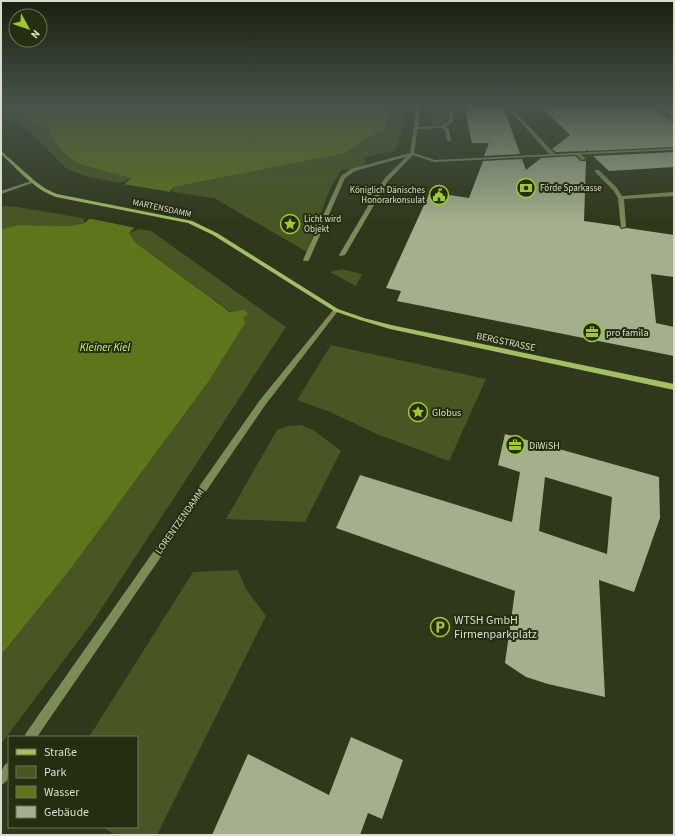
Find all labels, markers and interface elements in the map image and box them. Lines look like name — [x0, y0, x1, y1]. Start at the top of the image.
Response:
north arrow — [8, 8, 48, 48]
text: N — [27, 26, 43, 42]
bank icon: Förde Sparkasse — [515, 177, 537, 199]
place label: Förde Sparkasse — [540, 182, 602, 195]
place label: Königlich Dänisches Honorarkonsulat — [350, 184, 425, 207]
public building icon: Königlich Dänisches Honorarkonsulat — [428, 184, 450, 206]
street label: MARTENSDAMM — [131, 196, 193, 221]
place icon: Licht wird Objekt — [279, 213, 301, 235]
place label: Licht wird Objekt — [304, 213, 341, 236]
office icon: pro famila — [581, 321, 603, 343]
place label: pro famila — [606, 326, 648, 340]
street label: BERGSTRASSE — [475, 329, 537, 355]
water label: Kleiner Kiel — [80, 340, 130, 355]
place icon: Globus — [407, 401, 429, 423]
place label: Globus — [432, 406, 461, 420]
office icon: DiWiSH — [504, 434, 526, 456]
place label: DiWiSH — [529, 439, 560, 453]
street label: LORENTZENDAMM — [152, 486, 208, 557]
place label: WTSH GmbH Firmenparkplatz — [454, 612, 537, 643]
parking icon: WTSH GmbH Firmenparkplatz — [429, 616, 451, 638]
legend — [8, 736, 138, 828]
text: Straße — [44, 744, 77, 761]
text: Park — [44, 764, 66, 781]
text: Wasser — [44, 784, 80, 801]
text: Gebäude — [44, 804, 89, 821]

